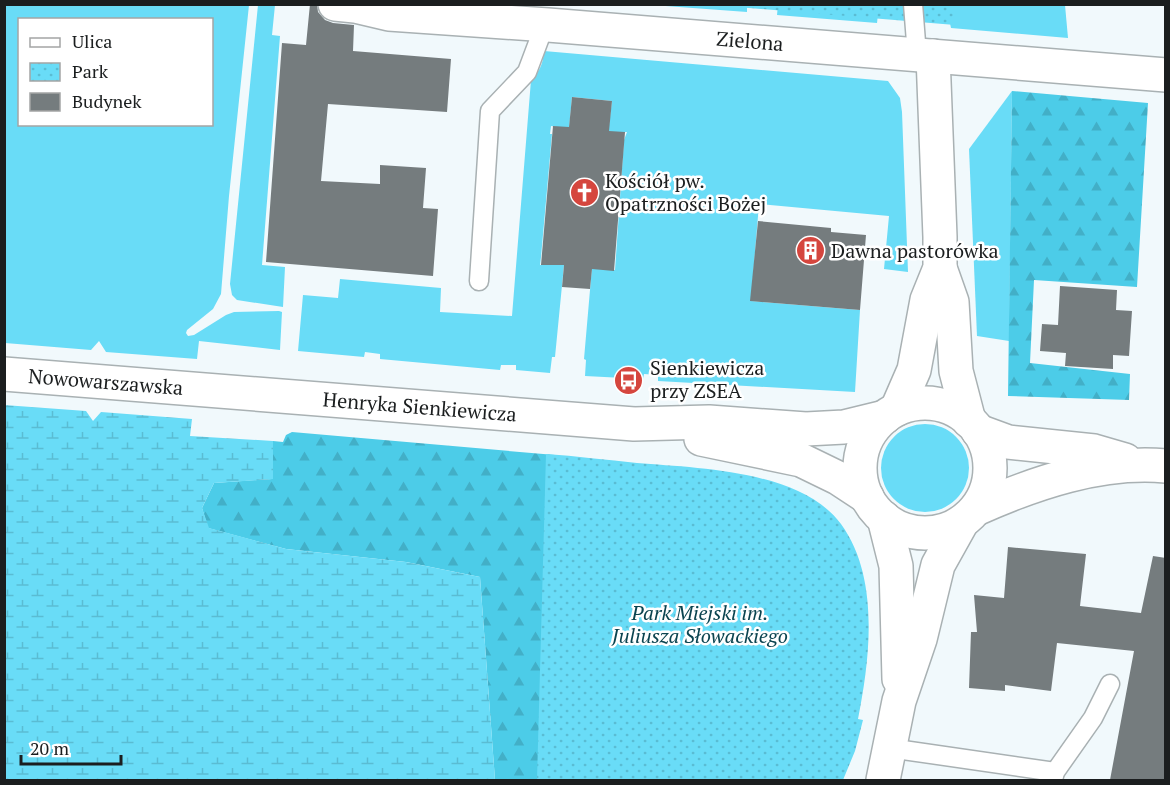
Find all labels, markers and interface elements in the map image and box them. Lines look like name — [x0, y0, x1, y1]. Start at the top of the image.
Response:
legend — [18, 18, 213, 126]
street label: Zielona — [715, 25, 785, 57]
text: Ulica — [72, 29, 112, 53]
text: Park — [72, 59, 109, 83]
text: Budynek — [72, 89, 142, 113]
place label: Kościół pw. Opatrzności Bożej — [605, 167, 766, 217]
church icon: Kościół pw. Opatrzności Bożej — [568, 177, 600, 209]
building icon: Dawna pastorówka — [794, 235, 826, 267]
place label: Dawna pastorówka — [831, 237, 999, 264]
place label: Sienkiewicza przy ZSEA — [650, 354, 764, 404]
street label: Nowowarszawska — [27, 362, 184, 401]
bus stop icon: Sienkiewicza przy ZSEA — [613, 364, 645, 396]
street label: Henryka Sienkiewicza — [322, 385, 518, 428]
park label: Park Miejski im. Juliusza Słowackiego — [611, 599, 788, 649]
scale bar — [21, 728, 122, 766]
text: 20 m — [30, 736, 70, 760]

